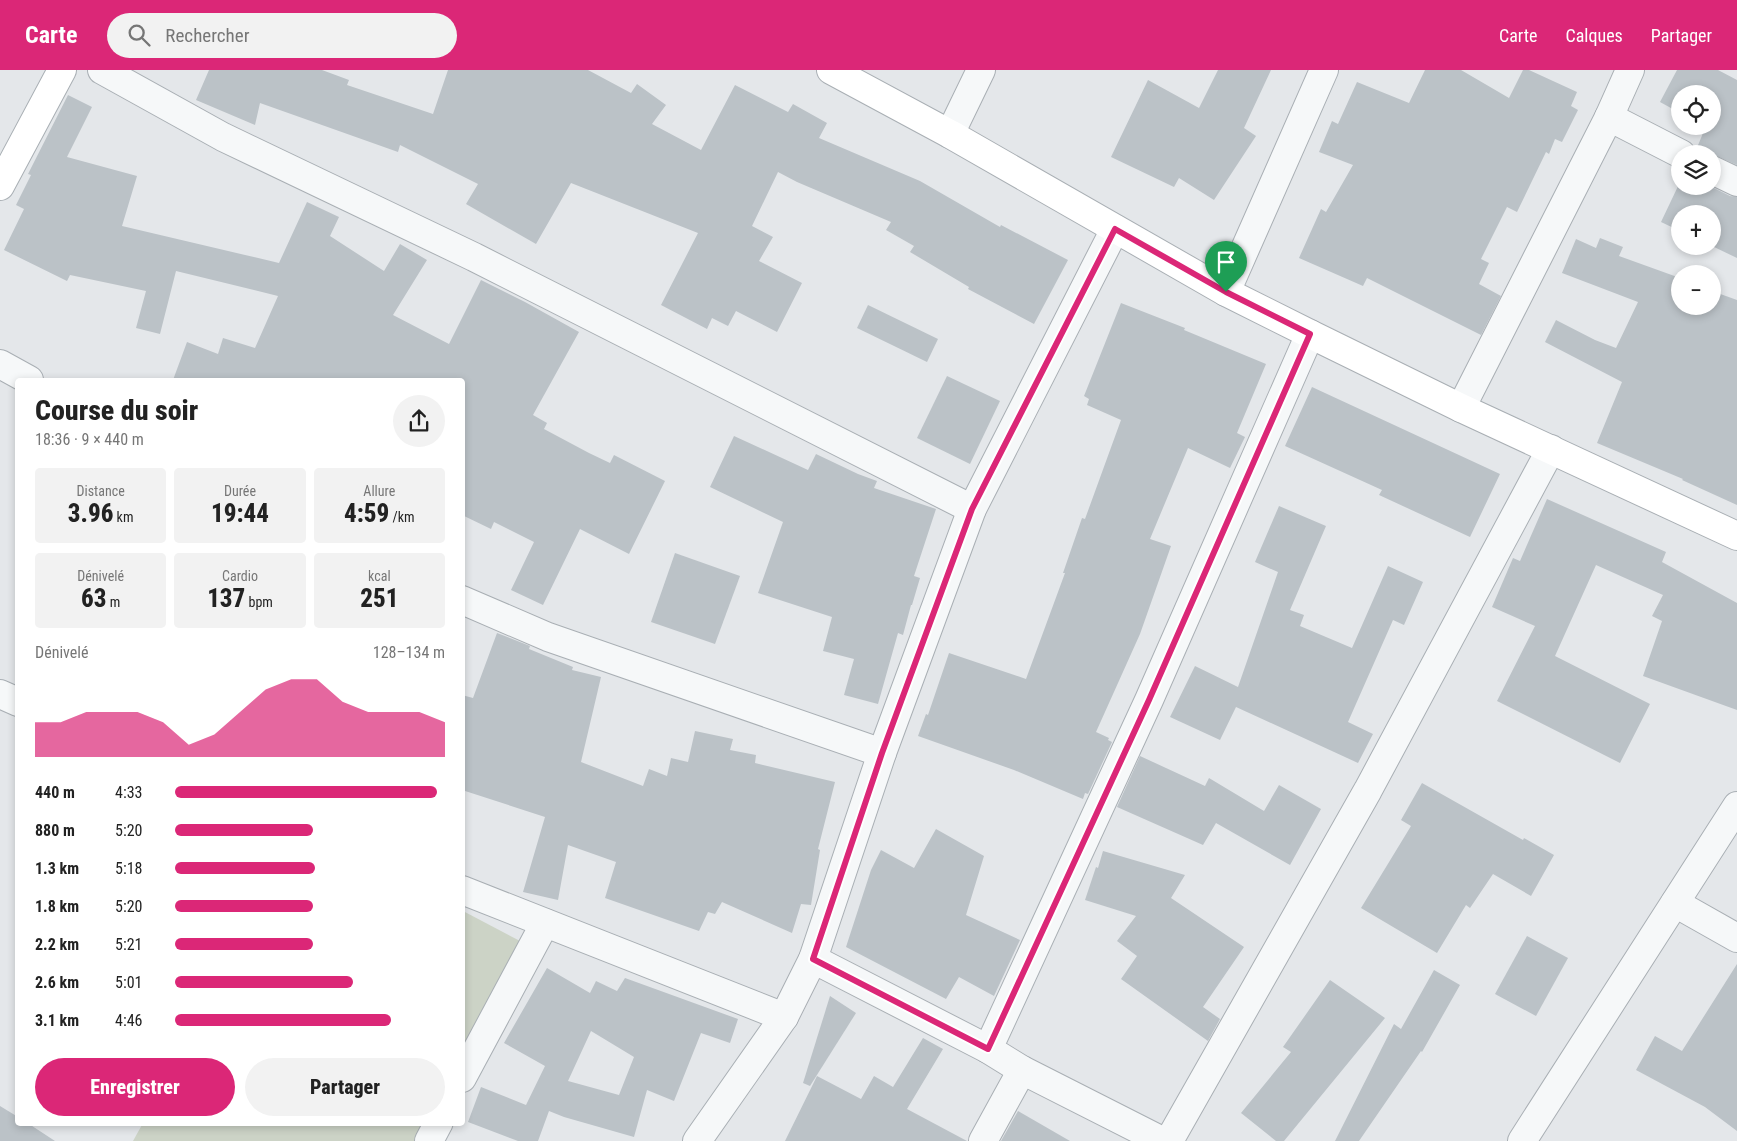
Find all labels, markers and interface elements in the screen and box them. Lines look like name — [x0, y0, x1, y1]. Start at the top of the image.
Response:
search box — [107, 13, 457, 58]
text: Carte — [25, 21, 77, 49]
icon: search — [125, 21, 153, 49]
text: Rechercher — [165, 24, 249, 47]
text: Carte — [1499, 25, 1538, 46]
text: Calques — [1566, 25, 1623, 46]
text: Partager — [1651, 25, 1712, 46]
map controls — [1671, 85, 1721, 315]
button: locate — [1671, 85, 1721, 135]
button: layers — [1671, 145, 1721, 195]
button: + — [1671, 205, 1721, 255]
pin — [1205, 241, 1247, 292]
icon: arrive — [1212, 248, 1240, 276]
button: − — [1671, 265, 1721, 315]
text: Course du soir — [35, 394, 198, 427]
button: share — [393, 395, 445, 447]
text: 18:36 · 9 × 440 m — [35, 430, 144, 449]
text: Distance — [77, 483, 125, 499]
text: Durée — [224, 483, 256, 499]
text: Allure — [363, 483, 395, 499]
text: 3.96 — [68, 499, 113, 528]
text: 19:44 — [211, 499, 269, 528]
text: 4:59 — [344, 499, 389, 528]
text: km — [113, 509, 133, 525]
text: /km — [389, 509, 415, 525]
text: Dénivelé — [77, 568, 124, 584]
text: Cardio — [222, 568, 258, 584]
text: kcal — [368, 568, 391, 584]
text: 63 — [81, 584, 106, 613]
text: 137 — [207, 584, 245, 613]
text: 251 — [360, 584, 398, 613]
text: m — [106, 594, 120, 610]
text: bpm — [245, 594, 273, 610]
text: Dénivelé — [35, 643, 88, 662]
text: 128–134 m — [373, 643, 445, 662]
text: 440 m — [35, 783, 75, 802]
text: 4:33 — [115, 783, 142, 802]
text: 880 m — [35, 821, 75, 840]
text: 5:20 — [115, 821, 142, 840]
text: 1.3 km — [35, 859, 79, 878]
text: 5:18 — [115, 859, 142, 878]
text: 1.8 km — [35, 897, 79, 916]
text: 5:20 — [115, 897, 142, 916]
text: 2.2 km — [35, 935, 79, 954]
text: 5:21 — [115, 935, 142, 954]
text: 2.6 km — [35, 973, 79, 992]
text: 5:01 — [115, 973, 142, 992]
text: 3.1 km — [35, 1011, 79, 1030]
text: 4:46 — [115, 1011, 142, 1030]
button: Enregistrer — [35, 1058, 235, 1116]
button: Partager — [245, 1058, 445, 1116]

